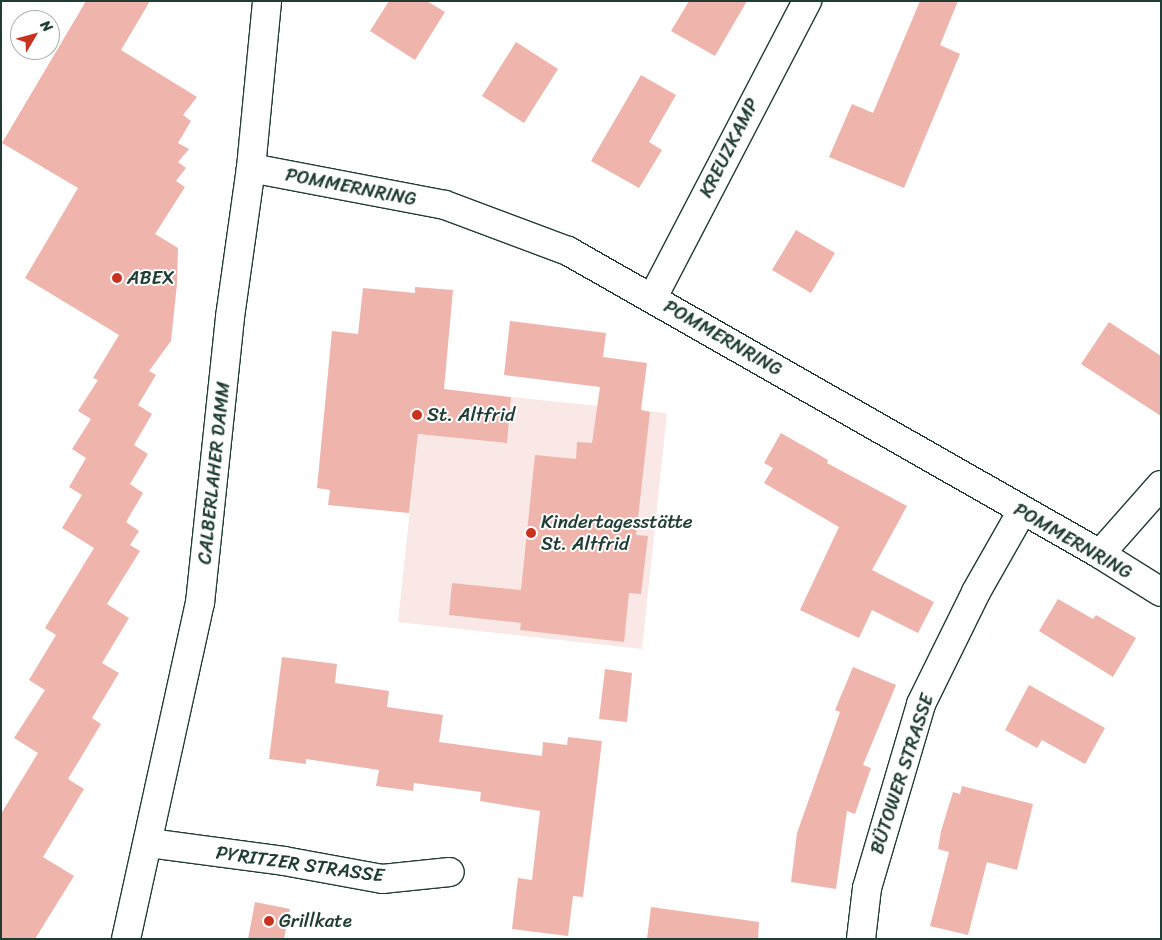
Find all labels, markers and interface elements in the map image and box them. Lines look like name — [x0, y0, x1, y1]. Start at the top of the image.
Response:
north arrow — [10, 10, 60, 60]
text: N — [34, 15, 59, 38]
street label: KREUZKAMP — [694, 95, 764, 201]
street label: POMMERNRING — [284, 163, 418, 211]
place label: ABEX — [127, 267, 175, 289]
marker: ABEX — [111, 272, 123, 284]
street label: POMMERNRING — [660, 295, 786, 381]
street label: CALBERLAHER DAMM — [193, 380, 235, 566]
place label: St. Altfrid — [427, 404, 515, 426]
marker: St. Altfrid — [411, 409, 423, 421]
street label: POMMERNRING — [1010, 498, 1136, 584]
place label: Kindertagesstätte St. Altfrid — [541, 511, 693, 555]
marker: Kindertagesstätte St. Altfrid — [525, 527, 537, 539]
street label: BÜTOWER STRASSE — [865, 690, 939, 858]
street label: PYRITZER STRASSE — [214, 841, 386, 887]
place label: Grillkate — [279, 910, 352, 932]
marker: Grillkate — [263, 915, 275, 927]

